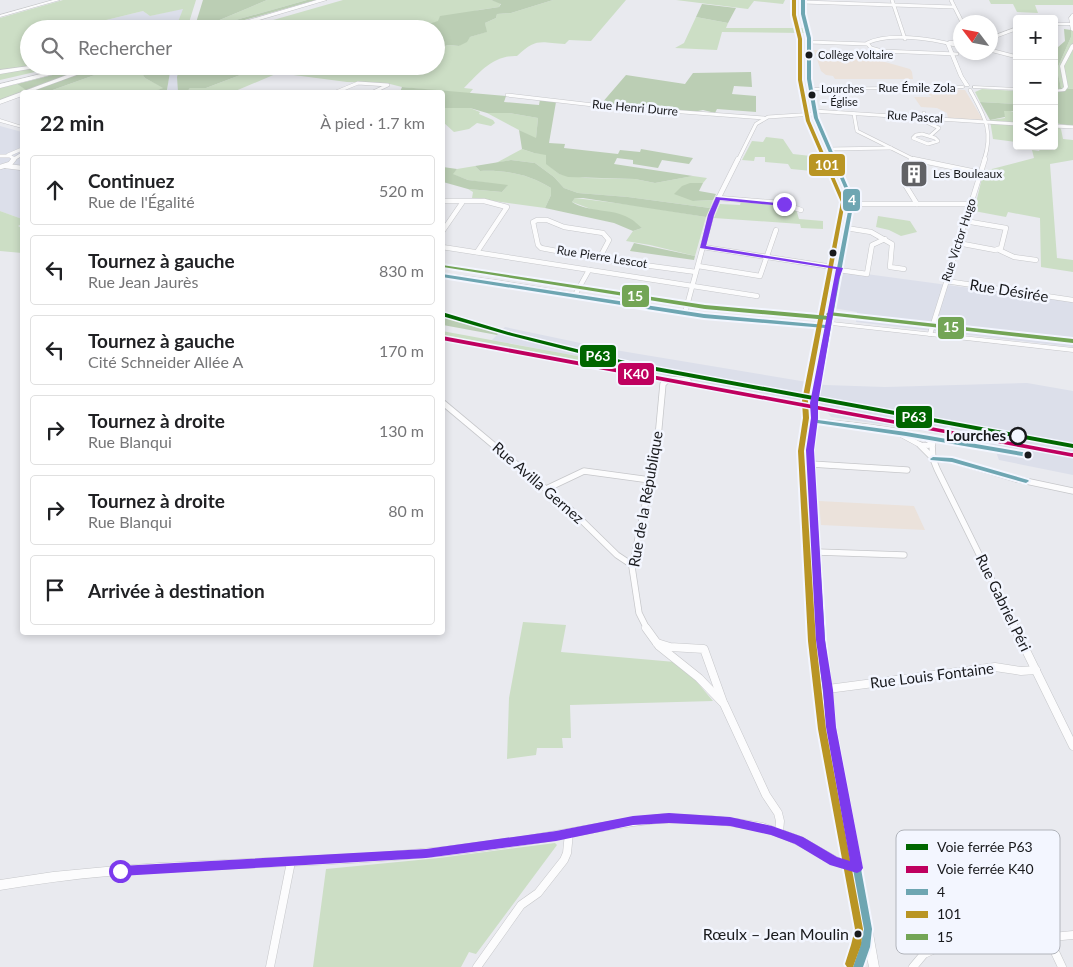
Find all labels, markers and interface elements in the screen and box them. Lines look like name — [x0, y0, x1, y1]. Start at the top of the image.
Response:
north arrow — [953, 15, 998, 60]
map controls — [1013, 15, 1058, 150]
button: + — [1013, 15, 1058, 60]
search box — [20, 20, 445, 75]
icon: search — [38, 34, 66, 62]
text: Rechercher — [78, 36, 172, 59]
place label: Collège Voltaire — [818, 48, 894, 61]
marker: Collège Voltaire — [804, 50, 814, 60]
button: − — [1013, 60, 1058, 105]
street label: Rue Émile Zola — [878, 80, 956, 95]
place label: Lourches – Église — [821, 82, 865, 108]
marker: Lourches – Église — [807, 90, 817, 100]
street label: Rue Henri Durre — [591, 96, 679, 119]
button: layers — [1013, 105, 1058, 150]
street label: Rue Pascal — [887, 107, 944, 126]
text: 22 min — [40, 110, 104, 135]
text: À pied · 1.7 km — [320, 113, 425, 132]
line badge: 101 — [808, 153, 846, 177]
text: 101 — [815, 156, 839, 173]
building icon: Les Bouleaux — [899, 159, 929, 189]
place label: Les Bouleaux — [933, 166, 1002, 181]
text: Continuez — [88, 169, 174, 192]
icon: ahead — [41, 176, 69, 204]
text: 520 m — [379, 181, 424, 200]
line badge: 4 — [842, 188, 861, 212]
text: 4 — [848, 191, 856, 208]
text: Rue de l'Égalité — [88, 192, 195, 211]
route end — [773, 193, 796, 216]
street label: Rue Victor Hugo — [938, 196, 979, 283]
street label: Rue Pierre Lescot — [556, 242, 649, 271]
unlabelled marker — [828, 248, 838, 258]
text: Tournez à gauche — [88, 249, 235, 272]
icon: left — [41, 256, 69, 284]
text: 830 m — [379, 261, 424, 280]
text: Rue Jean Jaurès — [88, 272, 198, 291]
street label: Rue Désirée — [968, 275, 1050, 305]
line badge: 15 — [621, 284, 650, 308]
text: 15 — [627, 287, 643, 304]
line badge: 15 — [937, 316, 965, 340]
text: 15 — [943, 318, 959, 335]
text: Tournez à gauche — [88, 329, 235, 352]
icon: left — [41, 336, 69, 364]
text: 170 m — [379, 341, 424, 360]
line badge: P63 — [579, 344, 617, 368]
text: P63 — [586, 347, 610, 364]
text: Cité Schneider Allée A — [88, 352, 243, 371]
line badge: K40 — [617, 362, 655, 386]
text: K40 — [623, 365, 649, 382]
line badge: P63 — [895, 405, 933, 429]
text: P63 — [902, 408, 926, 425]
text: Tournez à droite — [88, 409, 225, 432]
icon: right — [41, 416, 69, 444]
text: 130 m — [379, 421, 424, 440]
place label: Lourches — [946, 426, 1006, 444]
marker: Lourches — [1009, 427, 1027, 445]
street label: Rue de la République — [624, 429, 666, 568]
text: Rue Blanqui — [88, 432, 172, 451]
street label: Rue Avilla Gernez — [489, 438, 588, 527]
unlabelled marker — [1023, 450, 1033, 460]
text: Tournez à droite — [88, 489, 225, 512]
icon: right — [41, 496, 69, 524]
text: 80 m — [388, 501, 424, 520]
text: Rue Blanqui — [88, 512, 172, 531]
street label: Rue Gabriel Péri — [973, 551, 1035, 654]
icon: arrive — [41, 576, 69, 604]
text: Arrivée à destination — [88, 579, 265, 602]
street label: Rue Louis Fontaine — [869, 658, 995, 692]
legend — [896, 830, 1060, 954]
text: Voie ferrée P63 — [937, 838, 1033, 855]
route start — [109, 860, 132, 883]
text: Voie ferrée K40 — [937, 860, 1034, 877]
text: 4 — [937, 883, 945, 900]
text: 101 — [937, 905, 961, 922]
place label: Rœulx – Jean Moulin — [703, 924, 849, 943]
text: 15 — [937, 928, 953, 945]
marker: Rœulx – Jean Moulin — [853, 929, 863, 939]

